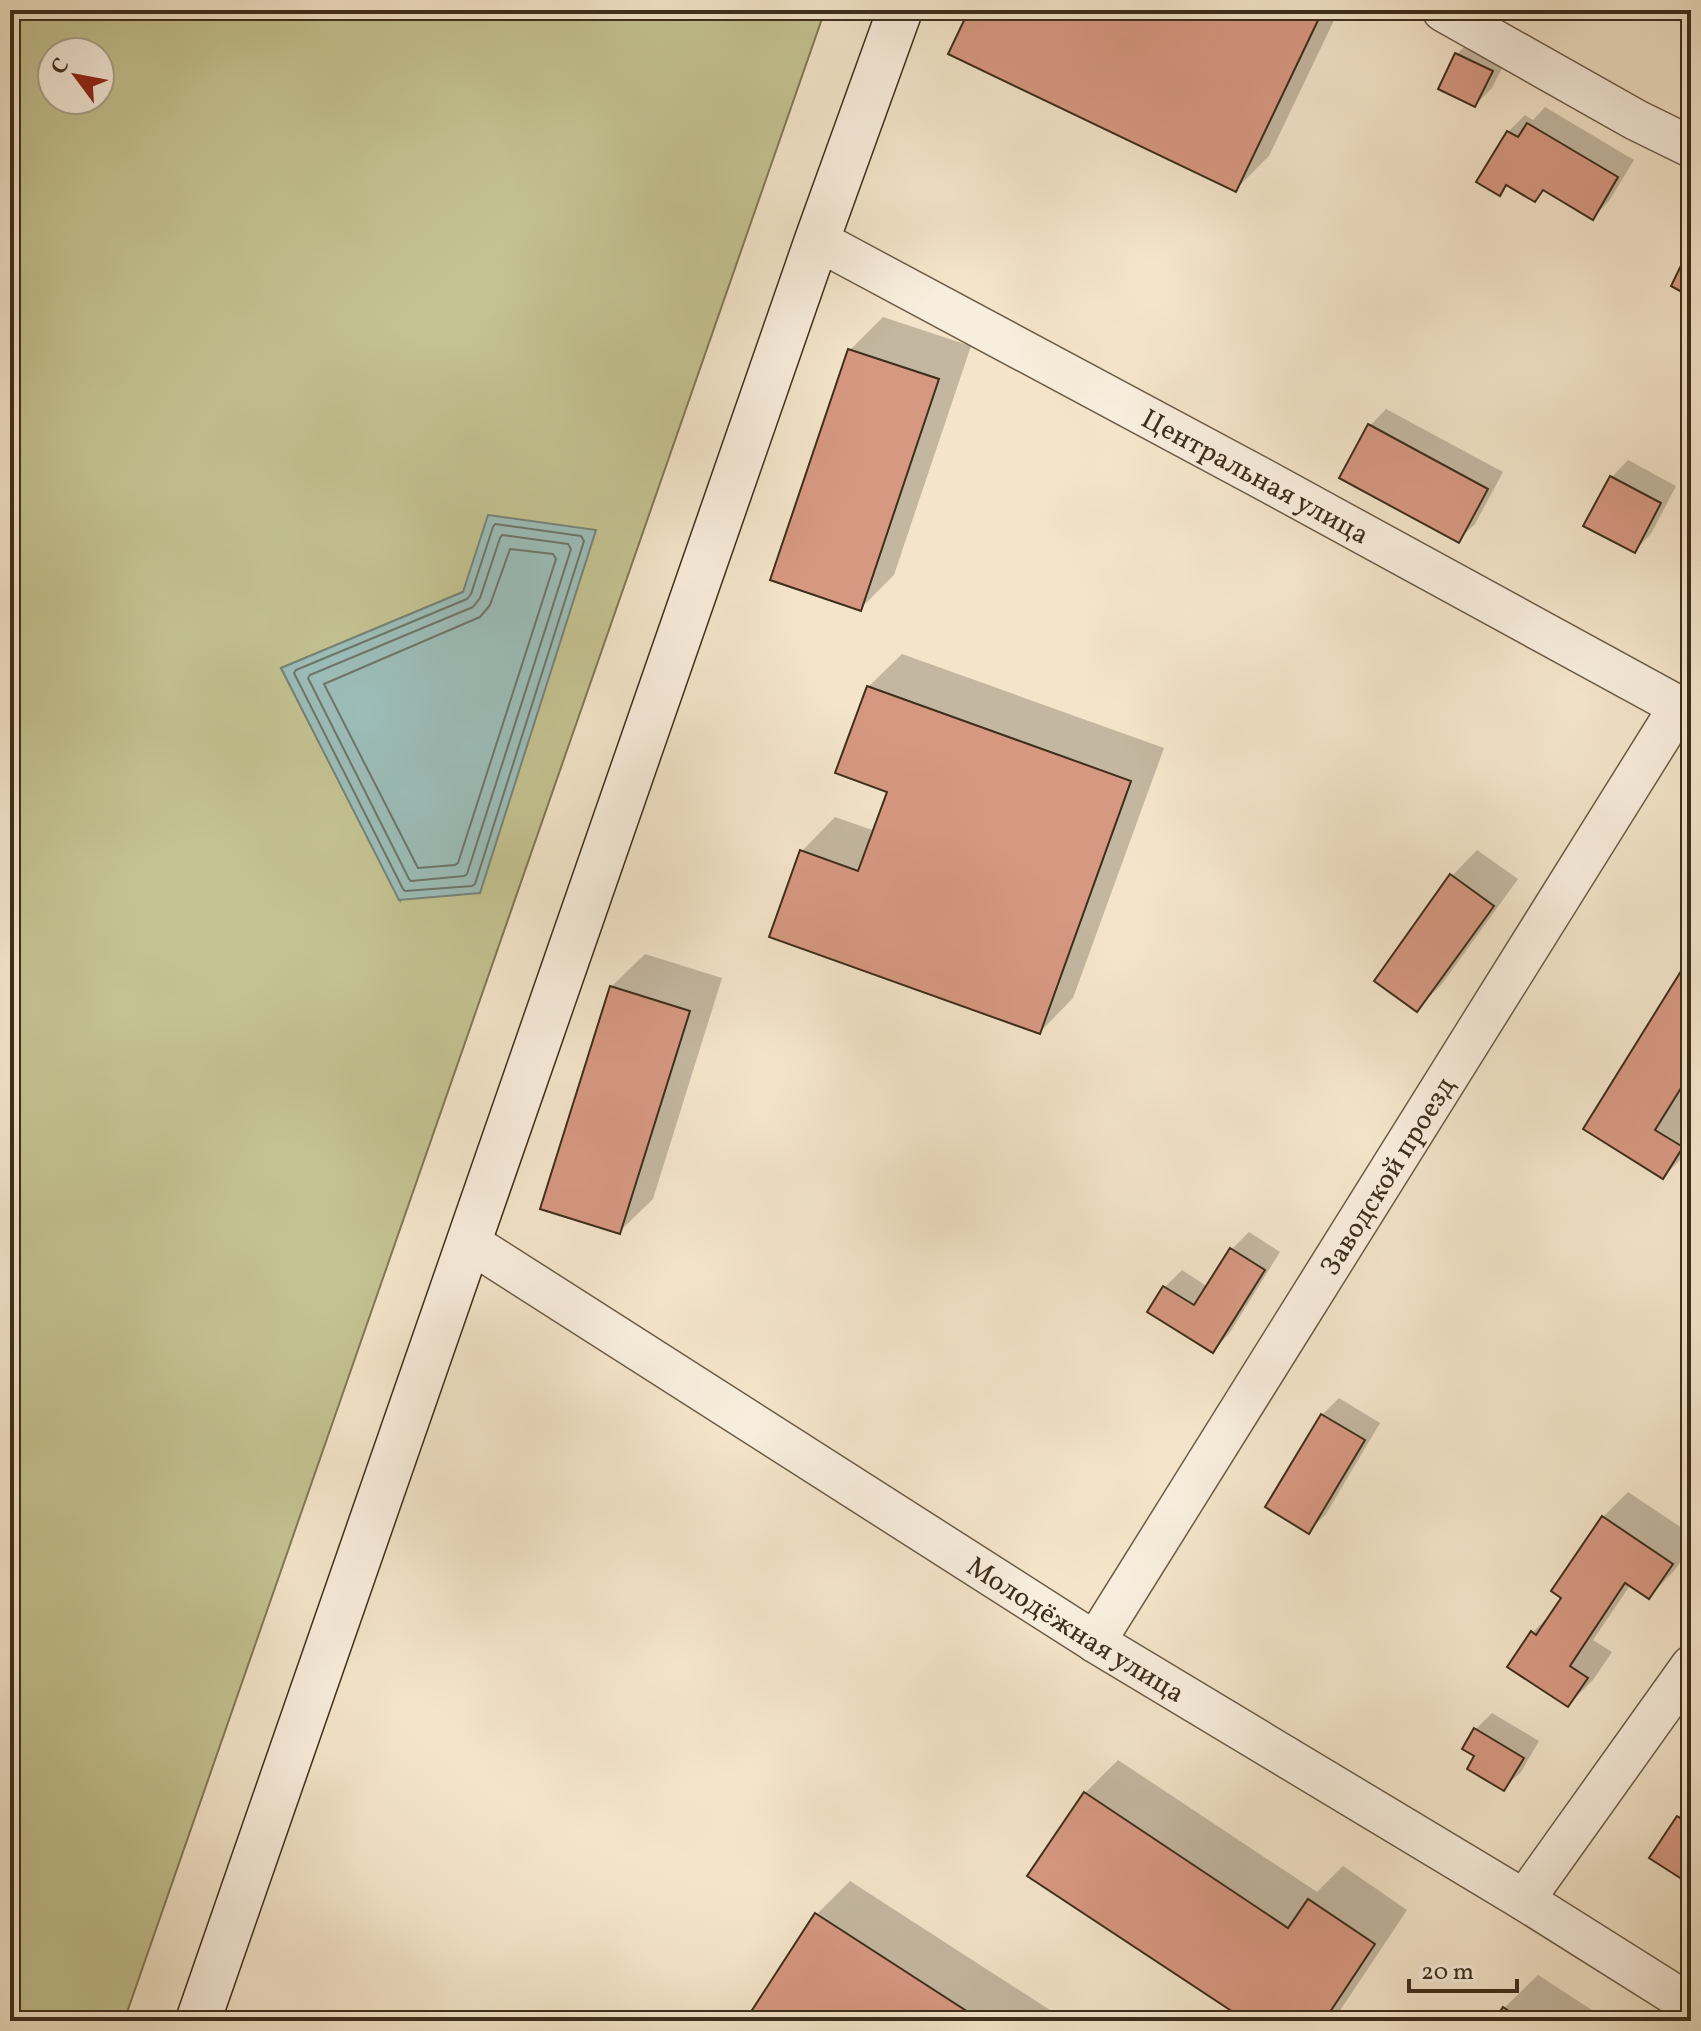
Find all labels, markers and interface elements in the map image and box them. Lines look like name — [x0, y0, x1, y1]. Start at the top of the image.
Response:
north arrow — [36, 36, 116, 116]
text: С — [44, 53, 78, 81]
street label: Центральная улица — [1134, 400, 1375, 555]
street label: Заводской проезд — [1312, 1070, 1465, 1284]
street label: Молодёжная улица — [958, 1548, 1191, 1714]
scale bar — [1409, 1943, 1517, 1993]
text: 20 m — [1421, 1956, 1474, 1990]

